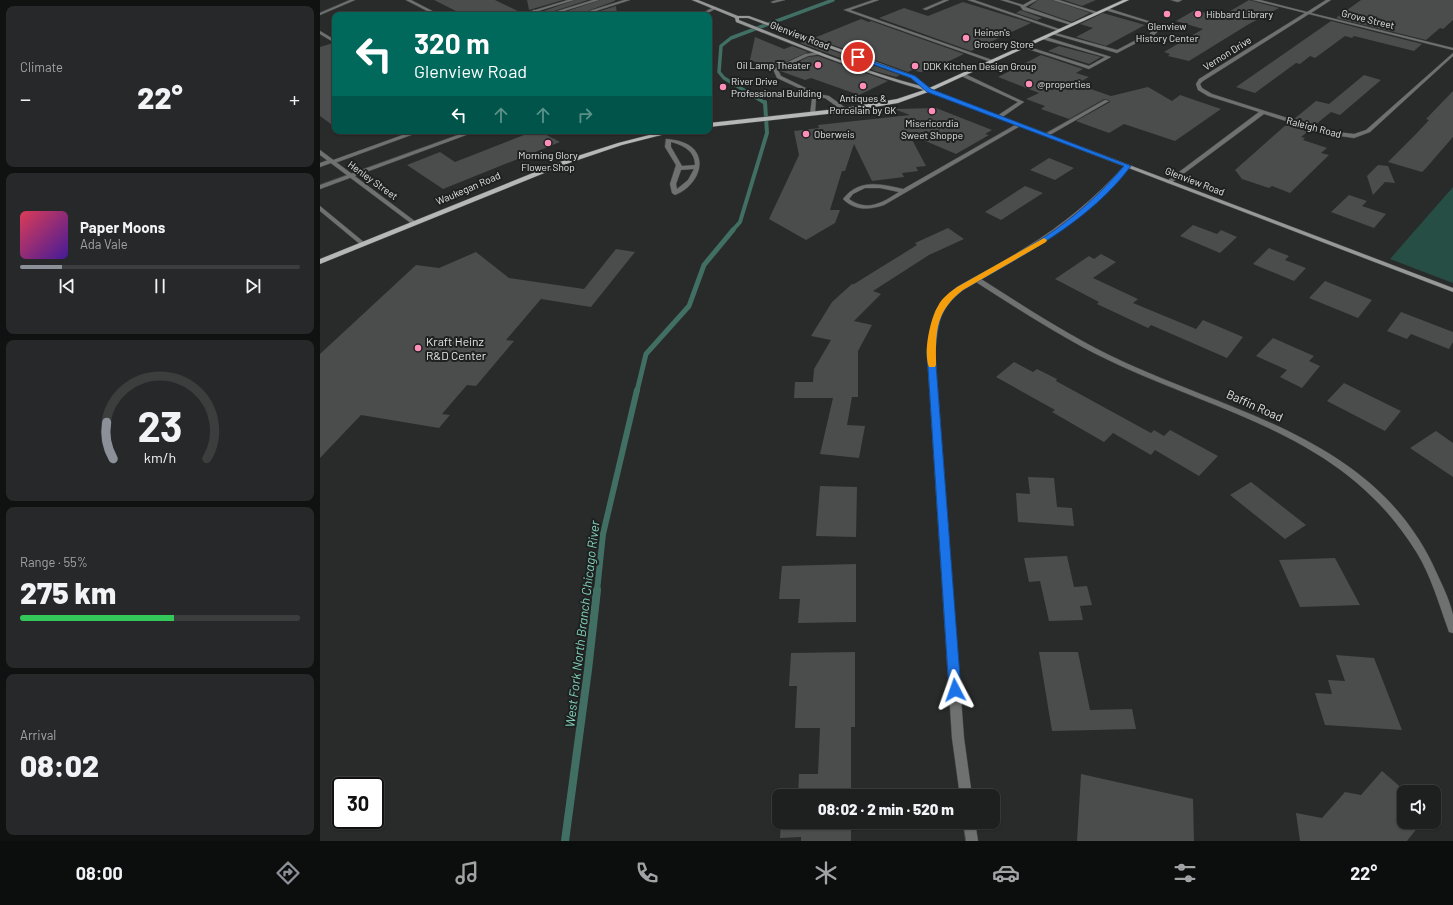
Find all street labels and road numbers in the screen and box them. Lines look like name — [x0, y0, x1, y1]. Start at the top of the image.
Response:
street label: Grove Street — [1340, 7, 1396, 31]
street label: Glenview Road — [768, 18, 832, 52]
street label: Vernon Drive — [1201, 33, 1253, 73]
street label: Raleigh Road — [1285, 114, 1343, 140]
street label: Henley Street — [346, 158, 401, 202]
street label: Glenview Road — [1163, 164, 1227, 198]
street label: Waukegan Road — [434, 169, 502, 207]
street label: Baffin Road — [1225, 386, 1285, 424]

